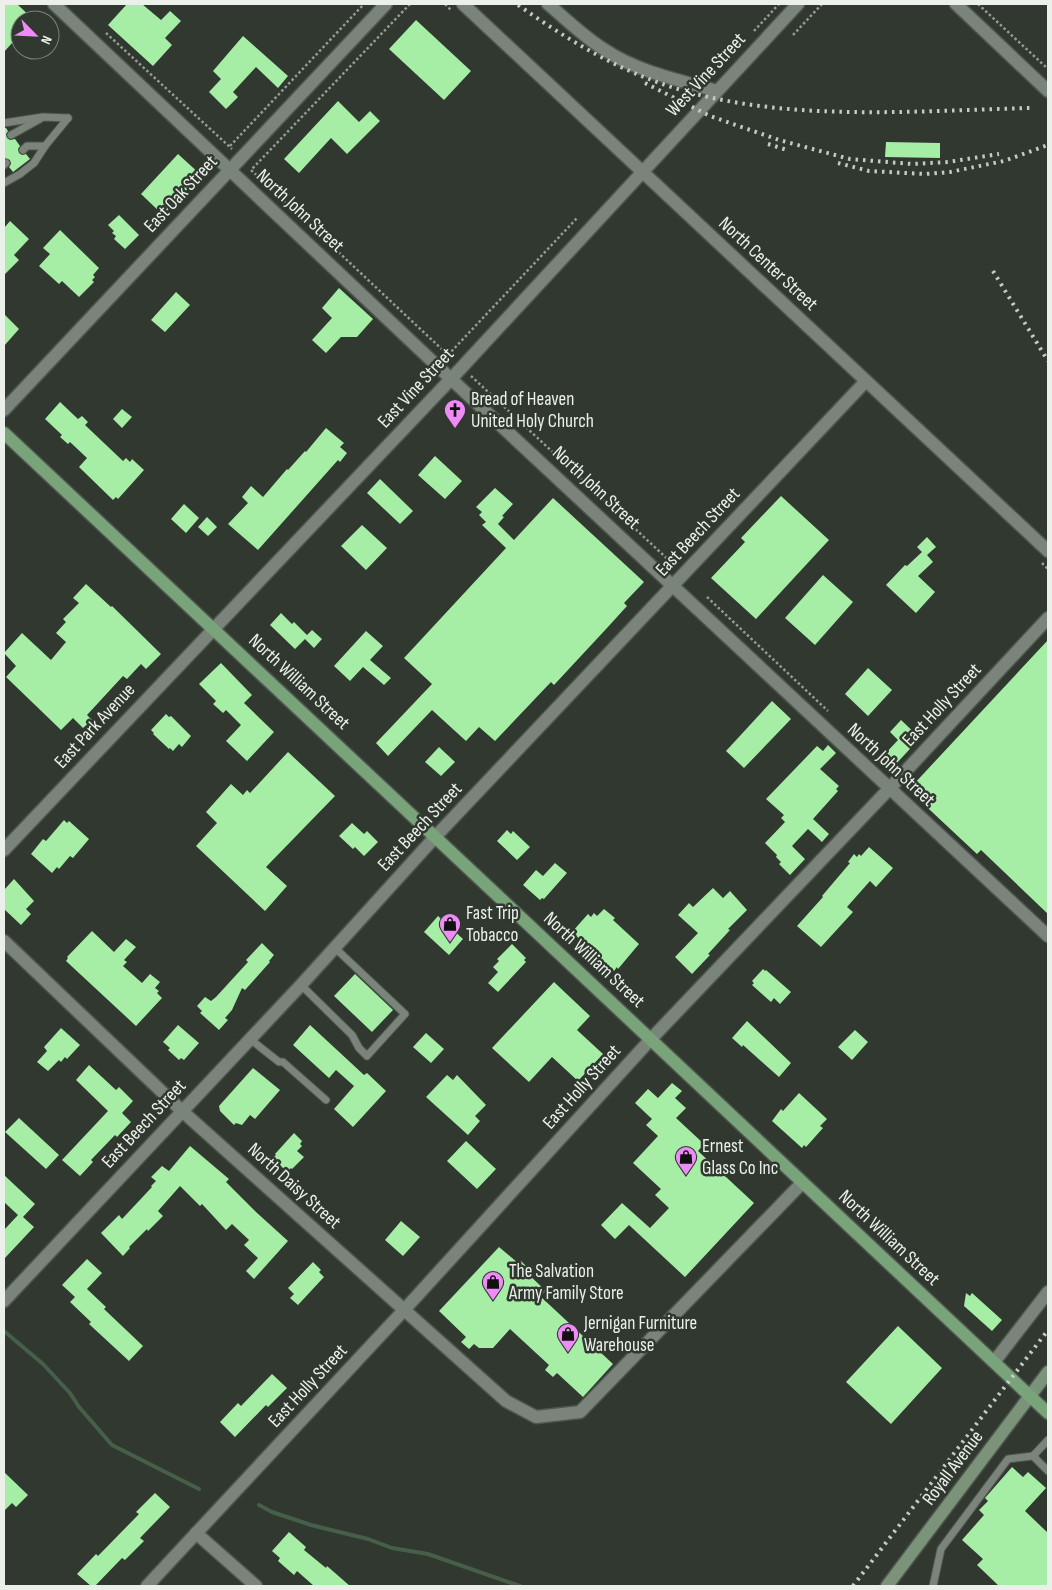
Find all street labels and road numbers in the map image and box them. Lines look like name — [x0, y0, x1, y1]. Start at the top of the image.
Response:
street label: West Vine Street — [661, 28, 751, 122]
street label: East Oak Street — [139, 150, 223, 237]
street label: North John Street — [251, 165, 349, 258]
street label: North Center Street — [714, 212, 822, 316]
street label: East Vine Street — [373, 343, 459, 433]
street label: North John Street — [547, 442, 645, 535]
street label: East Beech Street — [651, 483, 745, 581]
street label: North William Street — [244, 629, 354, 735]
street label: East Holly Street — [898, 658, 987, 751]
street label: East Park Avenue — [50, 679, 140, 773]
street label: North John Street — [842, 719, 940, 812]
street label: East Beech Street — [373, 778, 467, 876]
street label: North William Street — [539, 907, 649, 1013]
street label: East Holly Street — [538, 1040, 626, 1134]
street label: East Beech Street — [97, 1075, 191, 1173]
street label: North Daisy Street — [243, 1138, 345, 1234]
street label: North William Street — [834, 1185, 944, 1291]
street label: East Holly Street — [264, 1339, 353, 1432]
street label: Royall Avenue — [918, 1426, 988, 1510]

